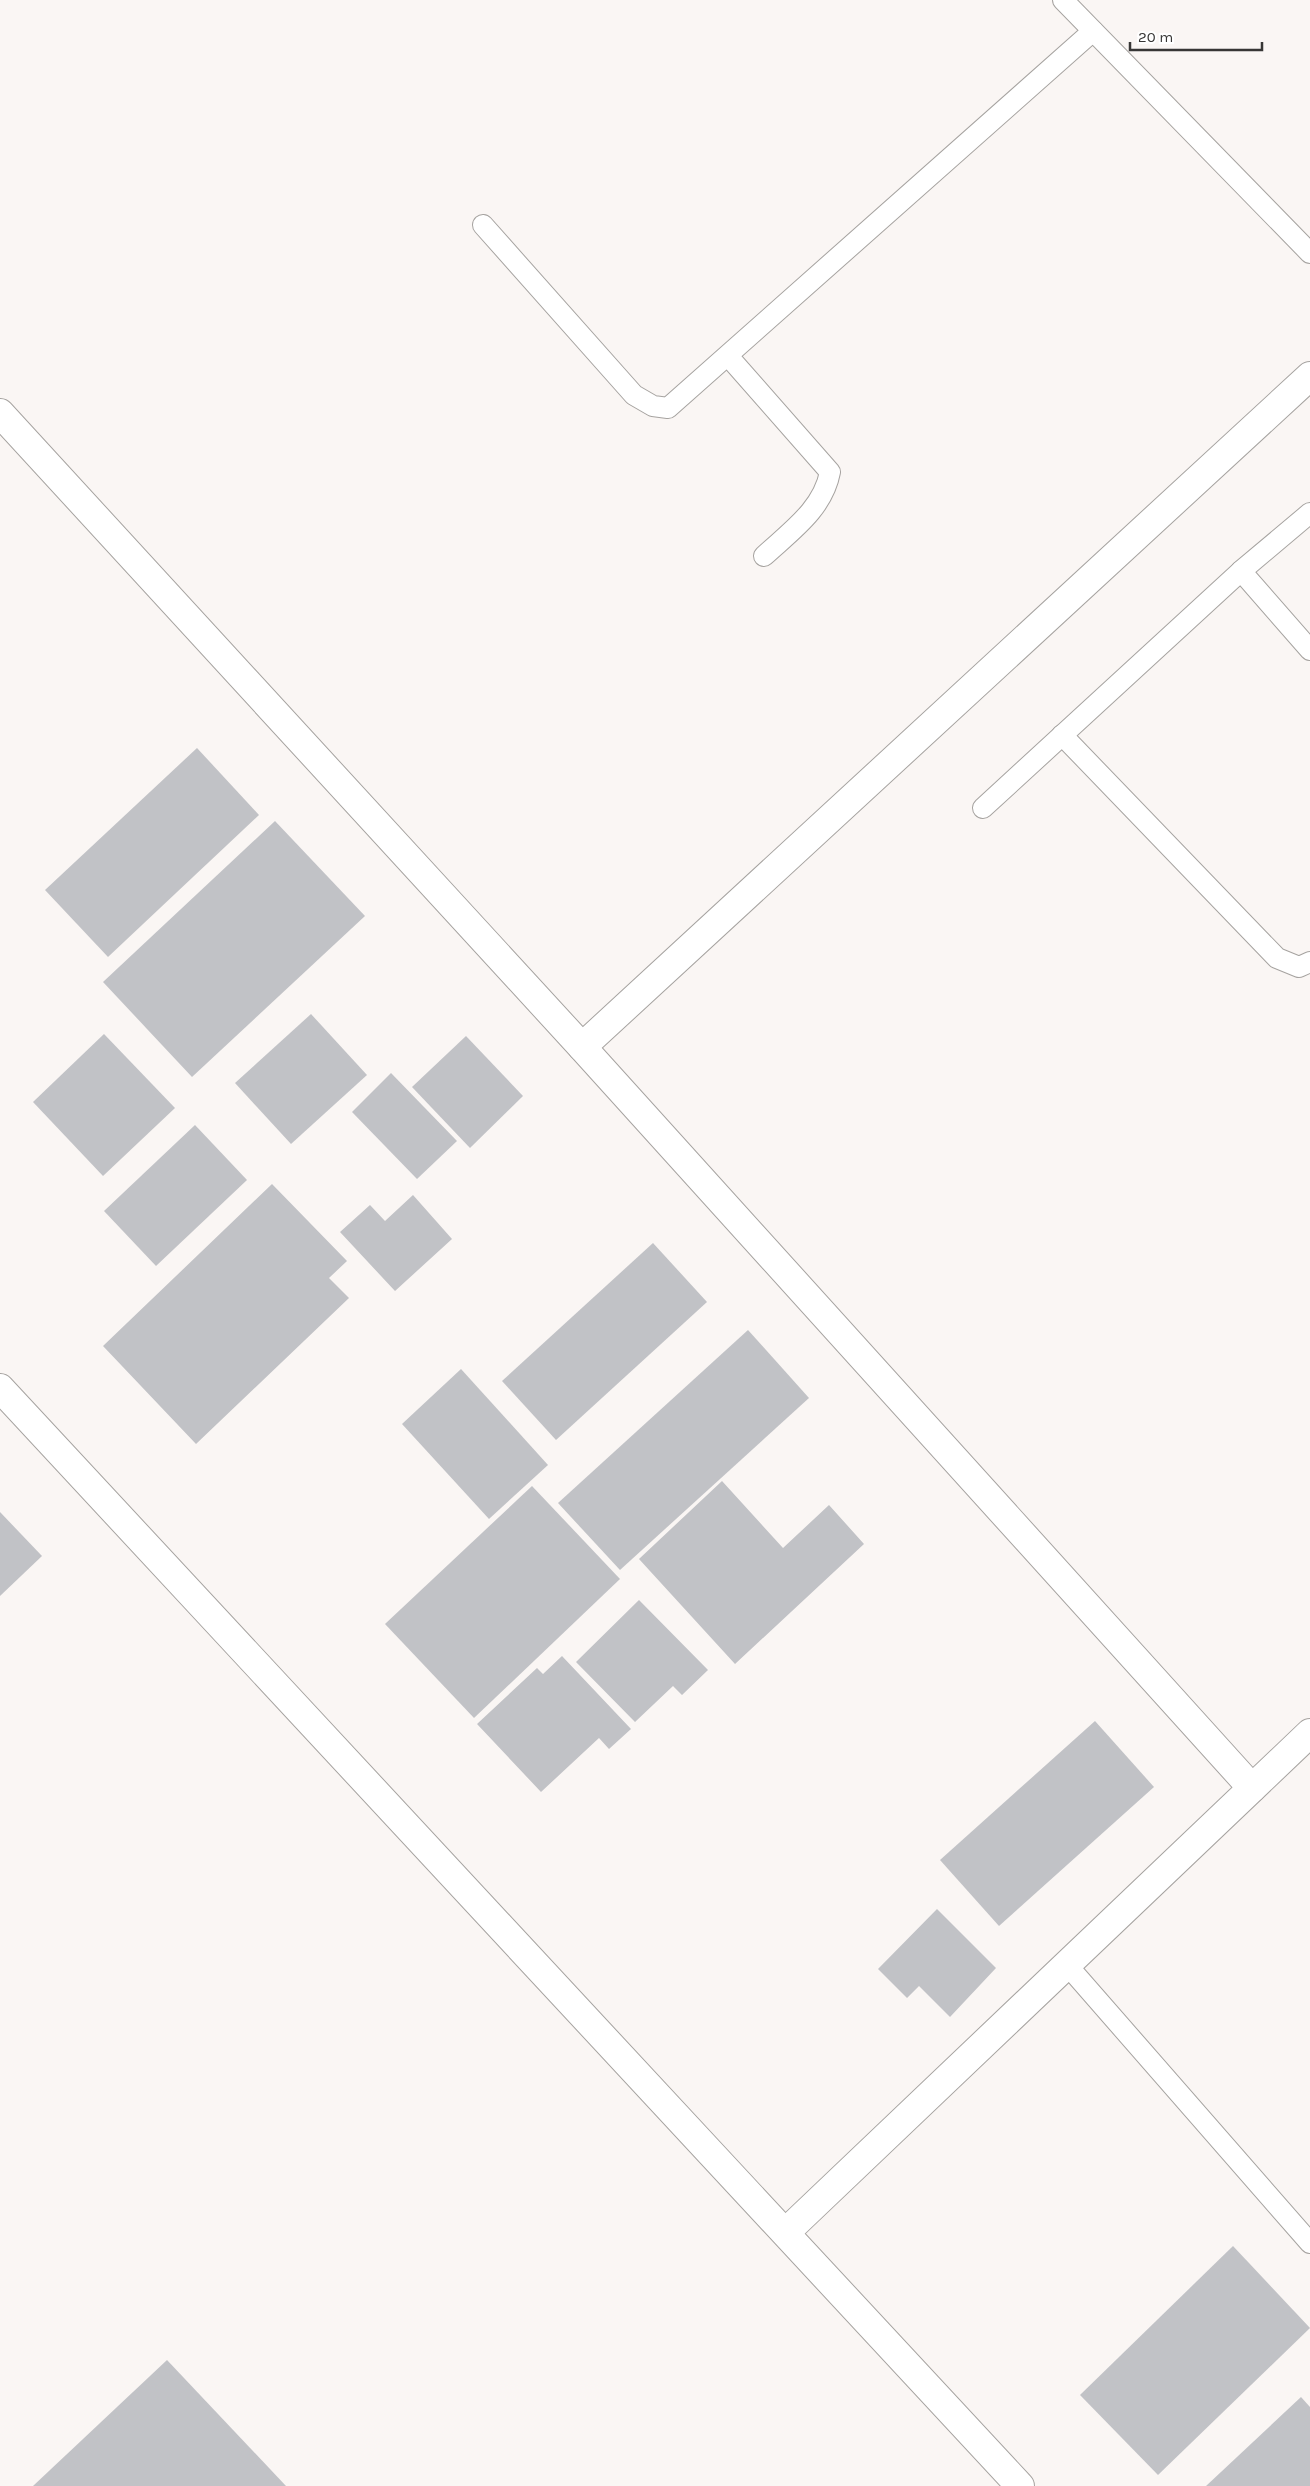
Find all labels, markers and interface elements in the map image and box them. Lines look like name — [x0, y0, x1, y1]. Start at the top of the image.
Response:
scale bar — [1130, 20, 1262, 52]
text: 20 m — [1138, 28, 1173, 46]

